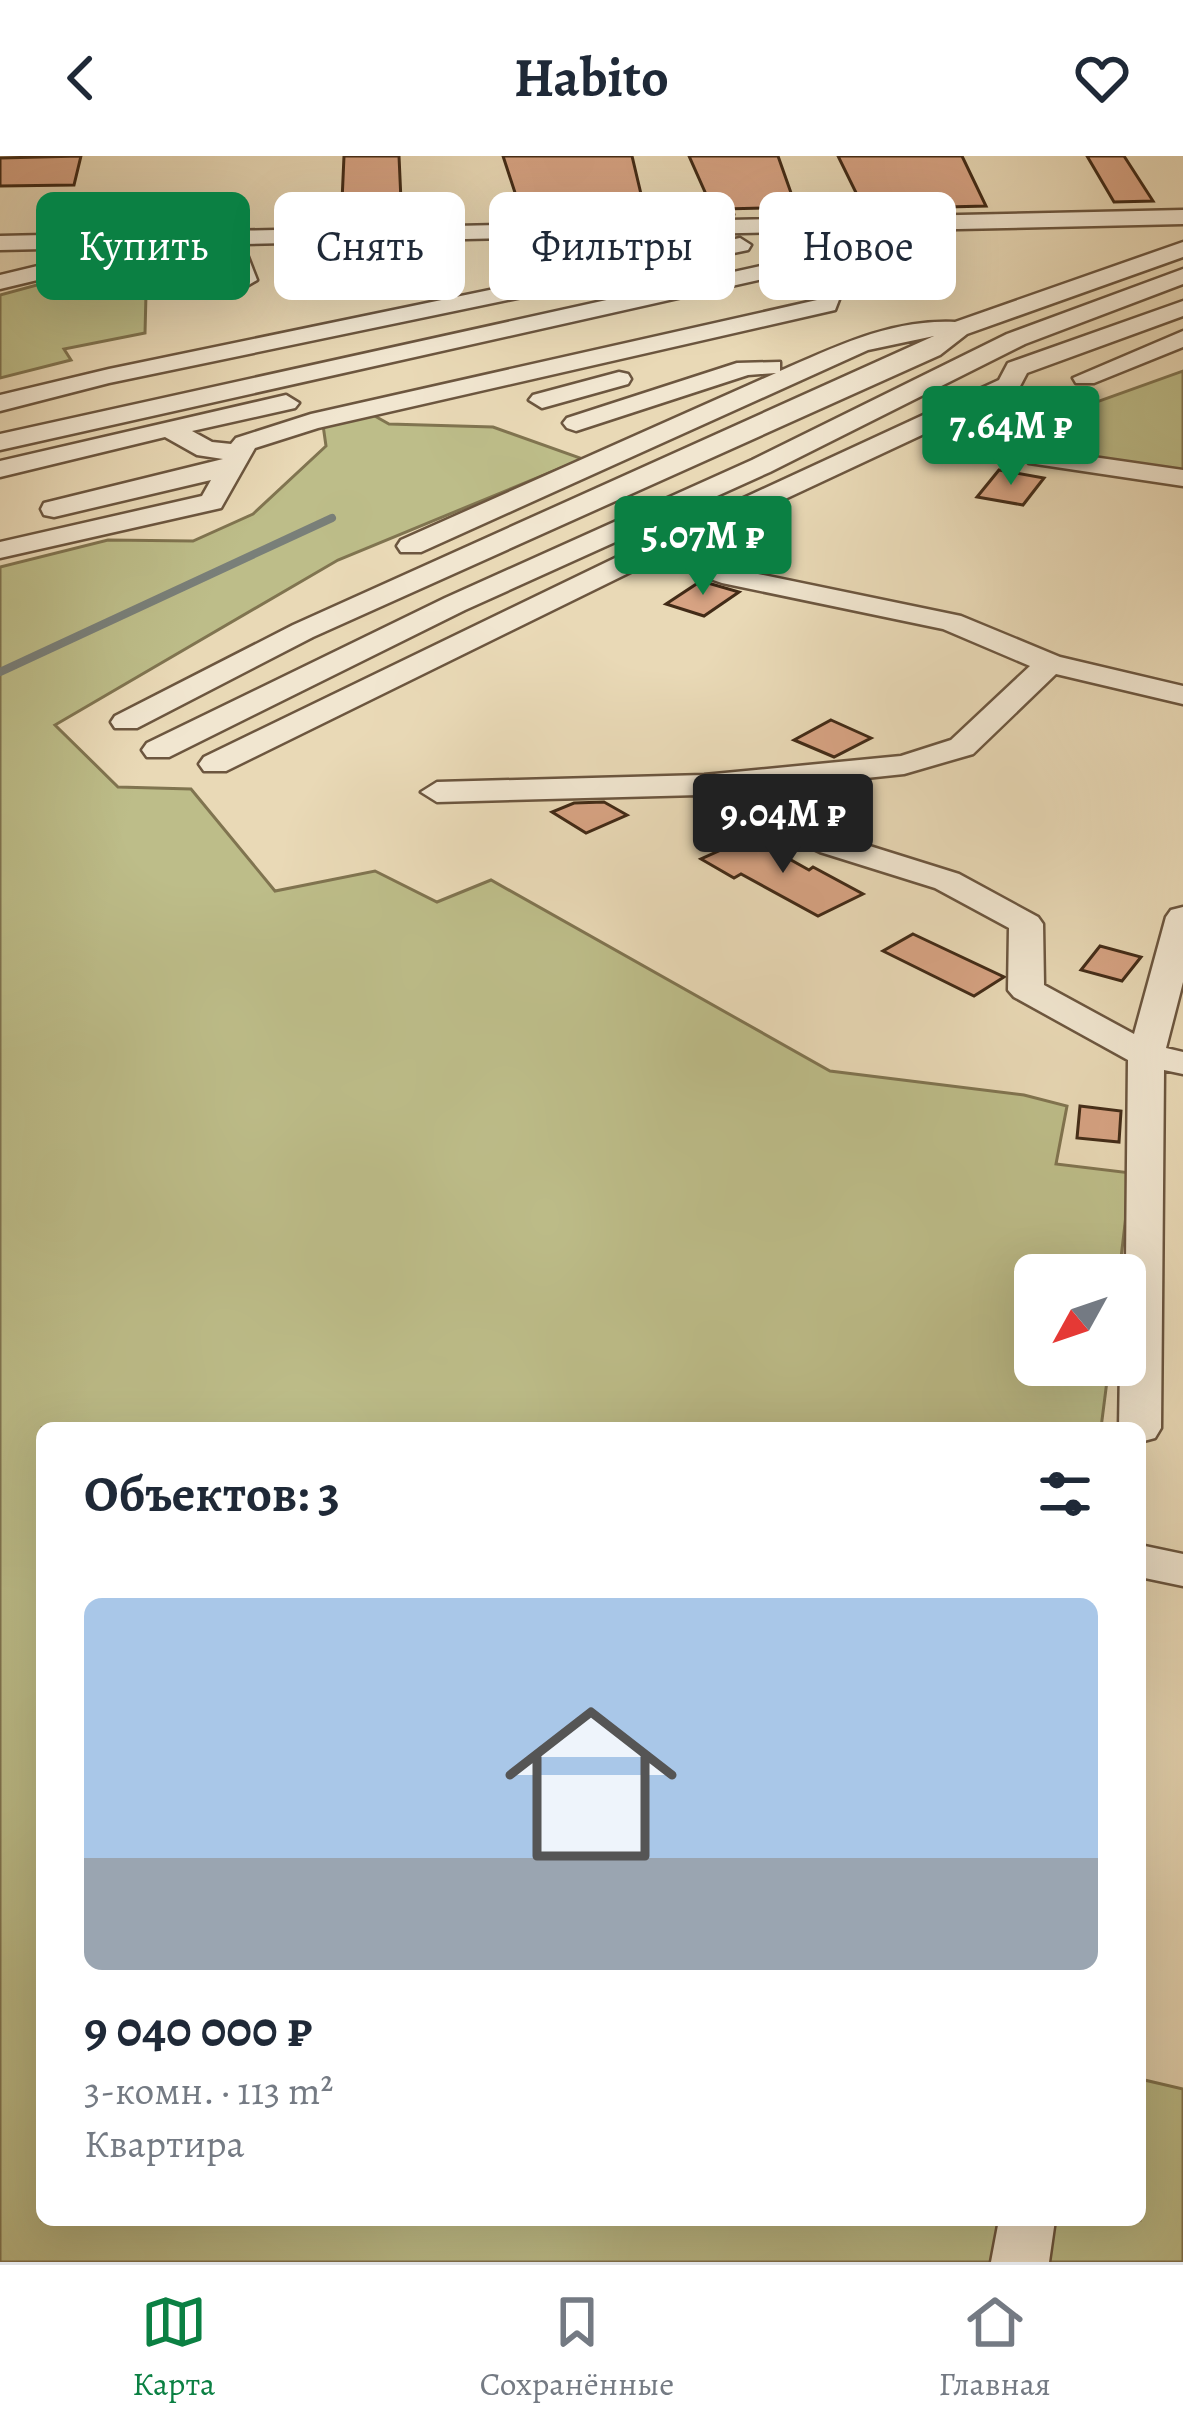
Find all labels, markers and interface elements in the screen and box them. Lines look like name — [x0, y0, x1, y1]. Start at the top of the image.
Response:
text: Habito — [514, 41, 669, 115]
icon: back — [48, 45, 114, 111]
icon: heart — [1069, 45, 1135, 111]
chip: Купить — [36, 192, 250, 300]
chip: Снять — [274, 192, 465, 300]
chip: Фильтры — [489, 192, 735, 300]
chip: Новое — [759, 192, 956, 300]
pin: 7.64M ₽ — [900, 386, 1122, 488]
text: 7.64M ₽ — [949, 398, 1073, 451]
pin: 5.07M ₽ — [592, 496, 814, 598]
text: 5.07M ₽ — [641, 508, 765, 561]
pin: 9.04M ₽ — [672, 774, 894, 876]
text: 9.04M ₽ — [720, 786, 846, 839]
north arrow — [1014, 1254, 1146, 1386]
map controls — [1014, 1254, 1146, 1386]
text: Объектов: 3 — [84, 1459, 340, 1529]
icon: filters — [1032, 1461, 1098, 1527]
icon: home — [483, 1676, 699, 1892]
text: 9 040 000 ₽ — [84, 1994, 312, 2064]
text: 3-комн. · 113 m² — [84, 2064, 333, 2117]
text: Квартира — [84, 2117, 245, 2170]
tab: Карта — [132, 2289, 215, 2406]
tab: Сохранённые — [480, 2289, 674, 2406]
tab: Главная — [939, 2289, 1051, 2406]

